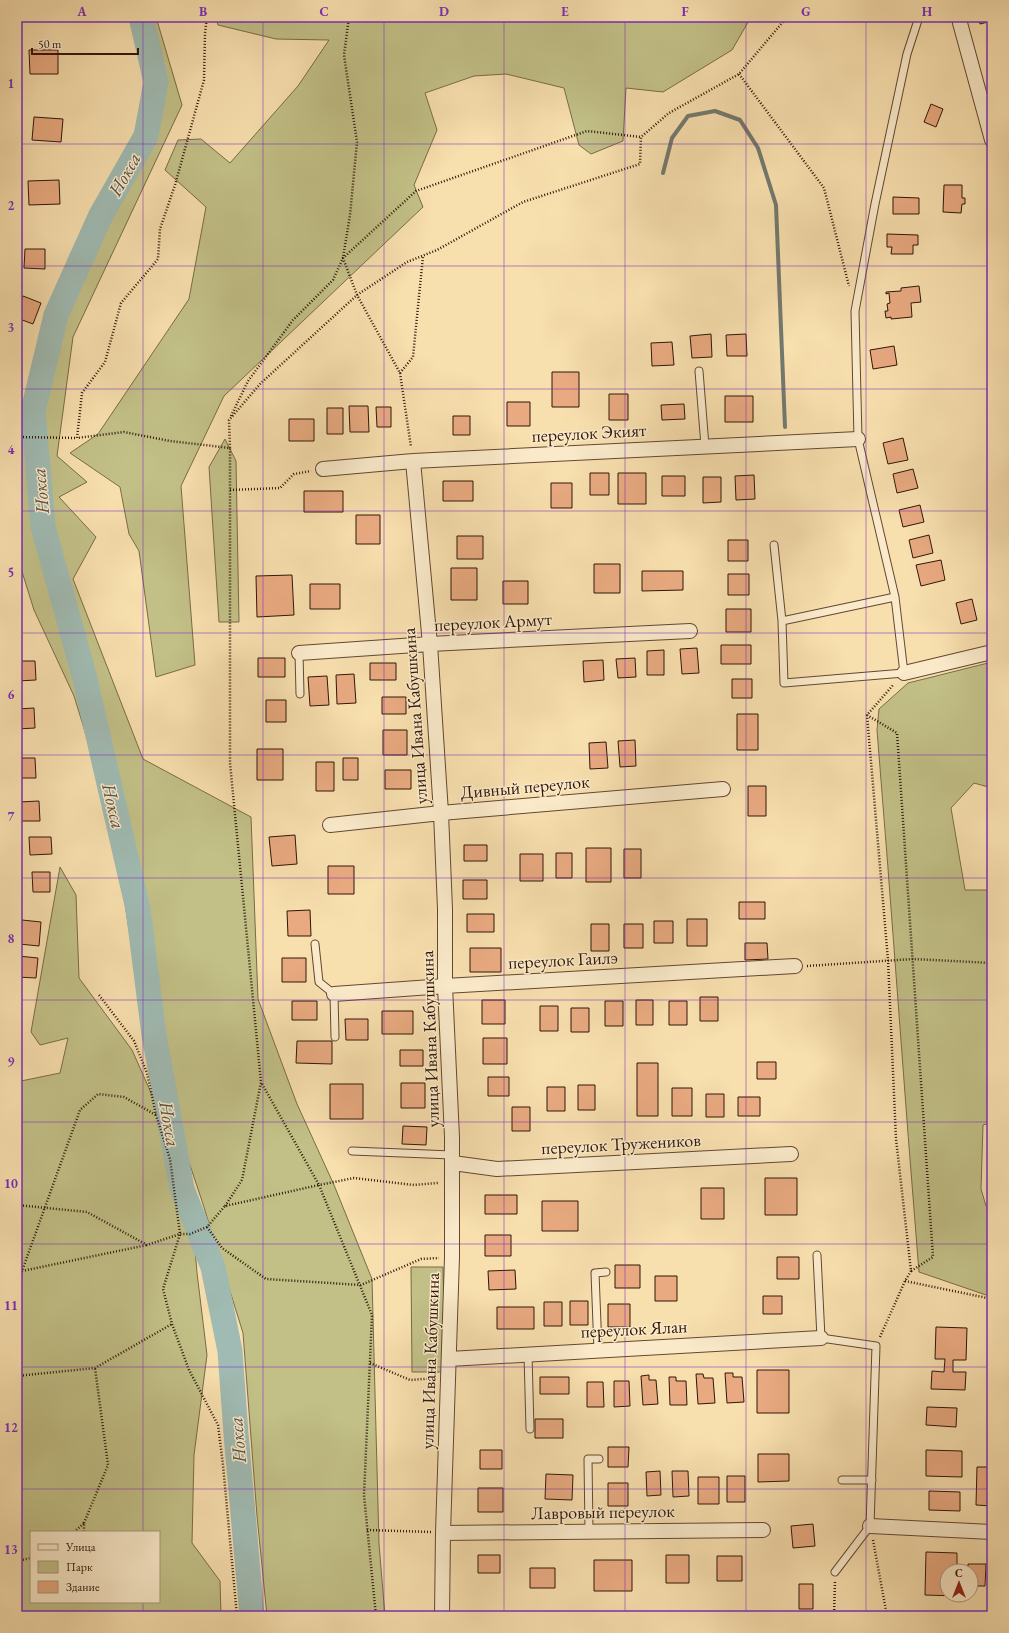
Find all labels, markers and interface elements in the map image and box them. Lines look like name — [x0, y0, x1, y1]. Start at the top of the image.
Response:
text: A — [76, 3, 87, 20]
text: B — [199, 3, 207, 20]
text: C — [319, 3, 329, 20]
text: D — [439, 3, 449, 20]
text: E — [561, 3, 569, 20]
text: F — [681, 3, 689, 20]
text: G — [801, 3, 811, 20]
text: H — [922, 3, 933, 20]
scale bar — [32, 30, 138, 56]
text: 50 m — [38, 36, 62, 52]
text: 1 — [8, 75, 15, 92]
water label: Нокса — [102, 148, 146, 201]
text: 2 — [8, 197, 15, 214]
text: 3 — [8, 319, 15, 336]
street label: переулок Экият — [531, 418, 648, 447]
text: 4 — [8, 441, 15, 458]
water label: Нокса — [26, 467, 55, 516]
text: 5 — [8, 564, 14, 581]
street label: переулок Армут — [434, 607, 553, 636]
street label: улица Ивана Кабушкина — [397, 626, 432, 805]
text: 6 — [8, 686, 15, 703]
street label: Дивный переулок — [460, 769, 591, 804]
water label: Нокса — [96, 780, 131, 831]
text: 7 — [8, 808, 15, 825]
text: 8 — [8, 930, 15, 947]
street label: переулок Гаилэ — [508, 945, 618, 974]
street label: улица Ивана Кабушкина — [415, 949, 444, 1128]
text: 9 — [8, 1053, 15, 1070]
water label: Нокса — [153, 1098, 186, 1149]
street label: переулок Тружеников — [541, 1128, 702, 1159]
text: 10 — [4, 1175, 18, 1192]
street label: улица Ивана Кабушкина — [415, 1271, 444, 1450]
text: 11 — [4, 1297, 18, 1314]
street label: переулок Ялан — [580, 1314, 688, 1343]
water label: Нокса — [223, 1416, 252, 1465]
text: 12 — [4, 1419, 18, 1436]
street label: Лавровый переулок — [531, 1499, 675, 1524]
legend — [30, 1531, 160, 1603]
text: Улица — [65, 1539, 96, 1555]
text: 13 — [4, 1541, 18, 1558]
text: Парк — [66, 1559, 93, 1575]
north arrow — [939, 1563, 979, 1603]
text: С — [955, 1566, 963, 1580]
text: Здание — [66, 1579, 100, 1595]

